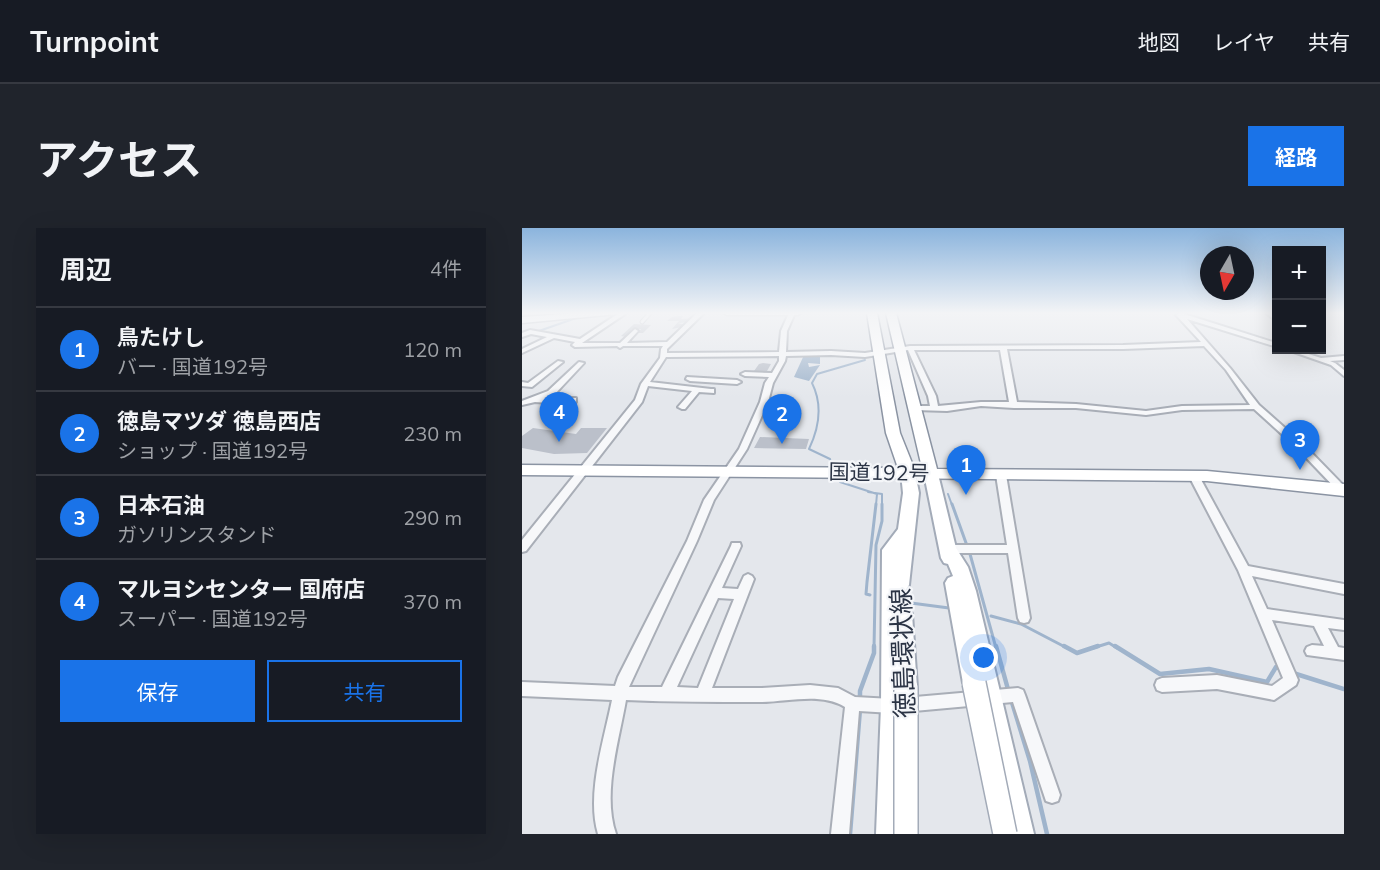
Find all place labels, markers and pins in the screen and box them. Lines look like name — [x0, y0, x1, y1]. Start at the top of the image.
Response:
pin: 4 — [540, 392, 579, 442]
pin: 2 — [762, 394, 802, 444]
pin: 3 — [1280, 420, 1320, 470]
pin: 1 — [946, 446, 986, 495]

